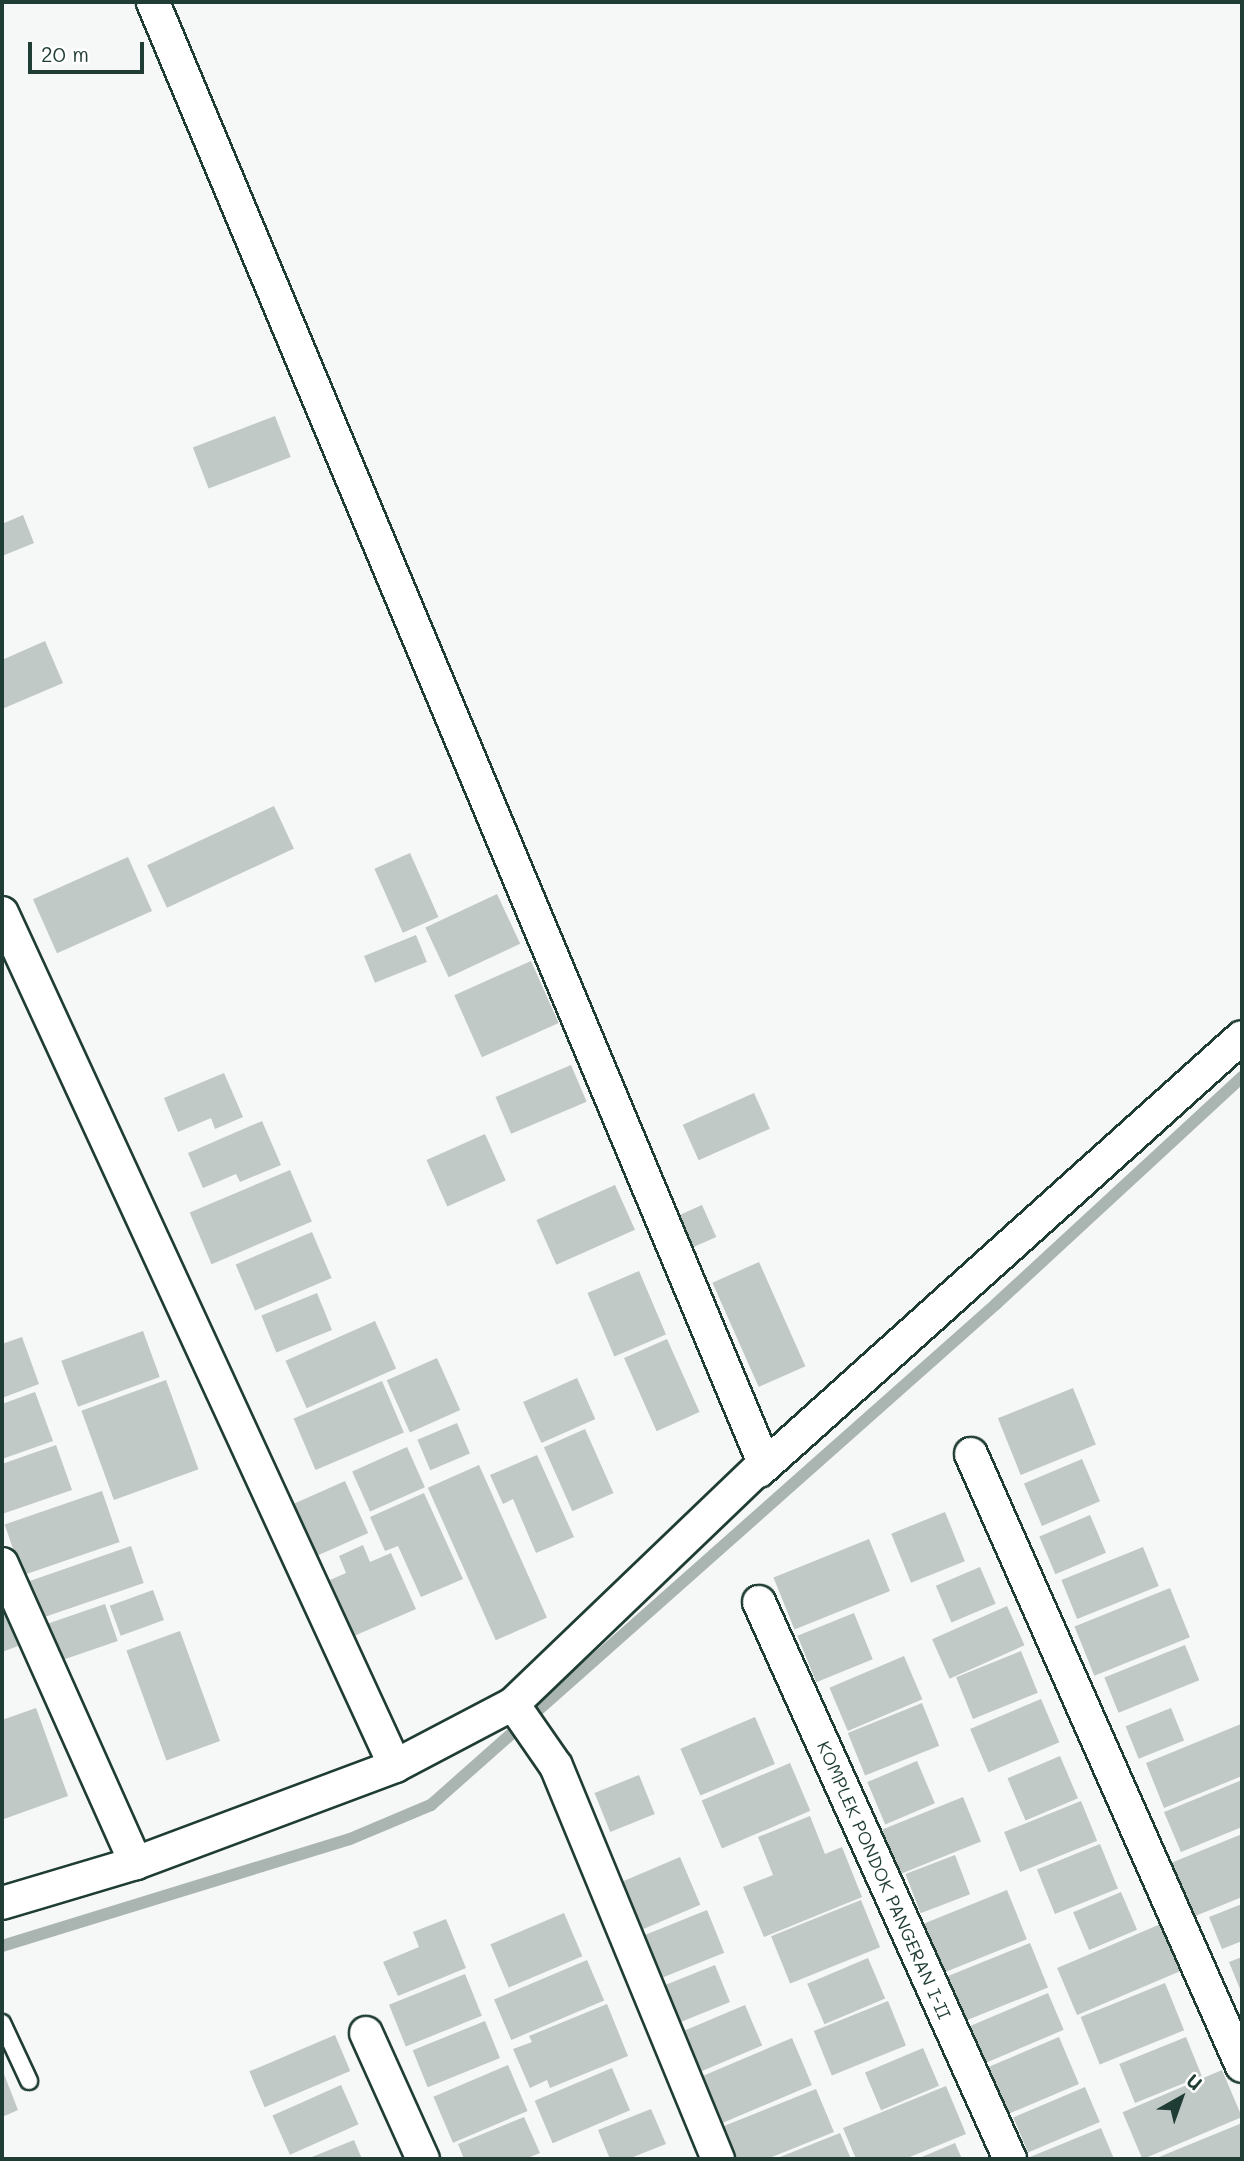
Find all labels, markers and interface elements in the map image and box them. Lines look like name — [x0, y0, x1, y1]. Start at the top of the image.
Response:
scale bar — [32, 28, 147, 72]
text: 20 m — [41, 40, 89, 67]
street label: KOMPLEK PONDOK PANGERAN I-II — [813, 1738, 955, 2022]
north arrow — [1146, 2063, 1216, 2133]
text: U — [1182, 2068, 1208, 2095]

